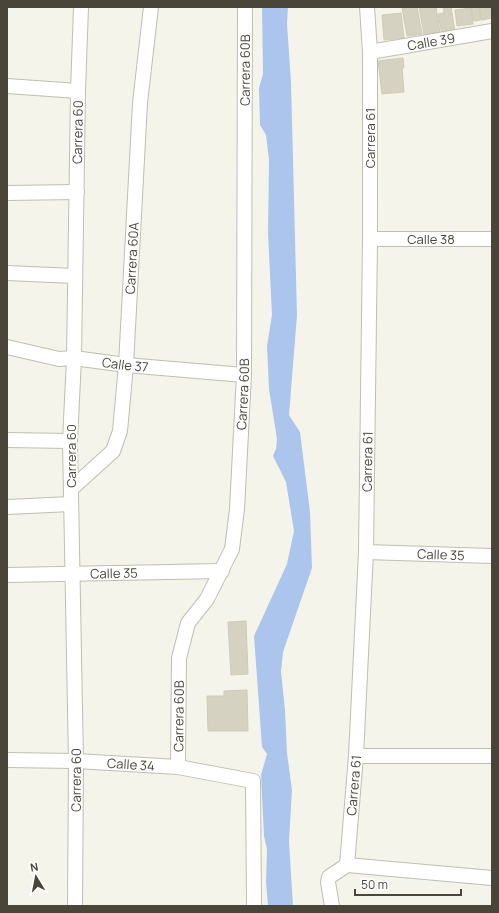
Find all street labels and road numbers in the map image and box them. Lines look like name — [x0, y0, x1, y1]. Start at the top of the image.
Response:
street label: Calle 39 — [406, 29, 456, 54]
street label: Carrera 60B — [236, 34, 254, 106]
street label: Carrera 60 — [68, 100, 87, 164]
street label: Carrera 61 — [361, 108, 379, 168]
street label: Carrera 60A — [121, 222, 143, 295]
street label: Calle 38 — [407, 230, 455, 248]
street label: Calle 37 — [101, 353, 149, 376]
street label: Carrera 60B — [232, 358, 253, 430]
street label: Carrera 60 — [62, 424, 80, 488]
street label: Carrera 61 — [358, 431, 377, 492]
street label: Calle 35 — [417, 545, 465, 564]
street label: Calle 35 — [90, 564, 138, 582]
street label: Carrera 60B — [169, 680, 188, 752]
street label: Carrera 60 — [67, 748, 85, 812]
street label: Calle 34 — [107, 754, 156, 775]
street label: Carrera 61 — [342, 754, 365, 816]

